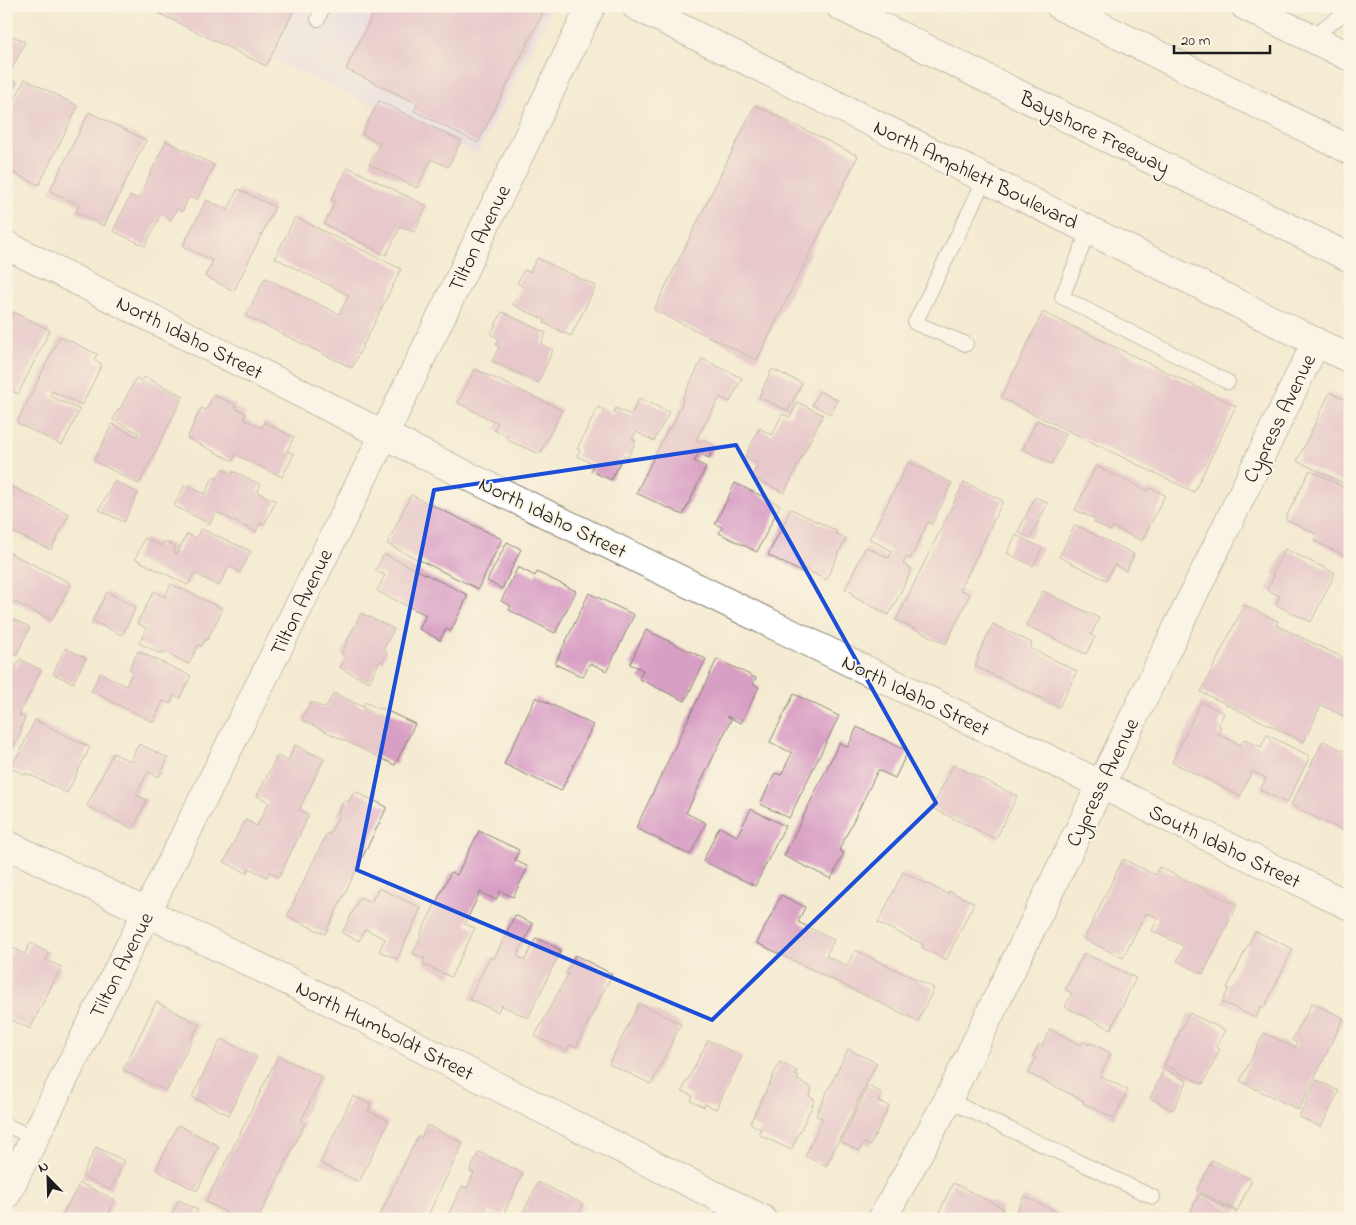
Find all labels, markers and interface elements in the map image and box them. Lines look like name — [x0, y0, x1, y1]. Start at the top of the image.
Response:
scale bar — [1174, 22, 1270, 54]
text: 20 m — [1181, 30, 1211, 52]
street label: Bayshore Freeway — [1012, 84, 1174, 185]
street label: North Amphlett Boulevard — [868, 113, 1082, 238]
street label: Tilton Avenue — [442, 180, 520, 297]
street label: North Idaho Street — [111, 289, 268, 389]
street label: Cypress Avenue — [1237, 349, 1327, 489]
street label: North Idaho Street — [473, 470, 631, 568]
street label: Tilton Avenue — [264, 544, 342, 661]
street label: North Idaho Street — [836, 648, 994, 746]
street label: Cypress Avenue — [1060, 713, 1150, 853]
street label: South Idaho Street — [1143, 798, 1305, 898]
street label: Tilton Avenue — [83, 907, 163, 1024]
street label: North Humboldt Street — [290, 974, 478, 1090]
north arrow — [22, 1152, 72, 1202]
text: N — [35, 1156, 52, 1179]

